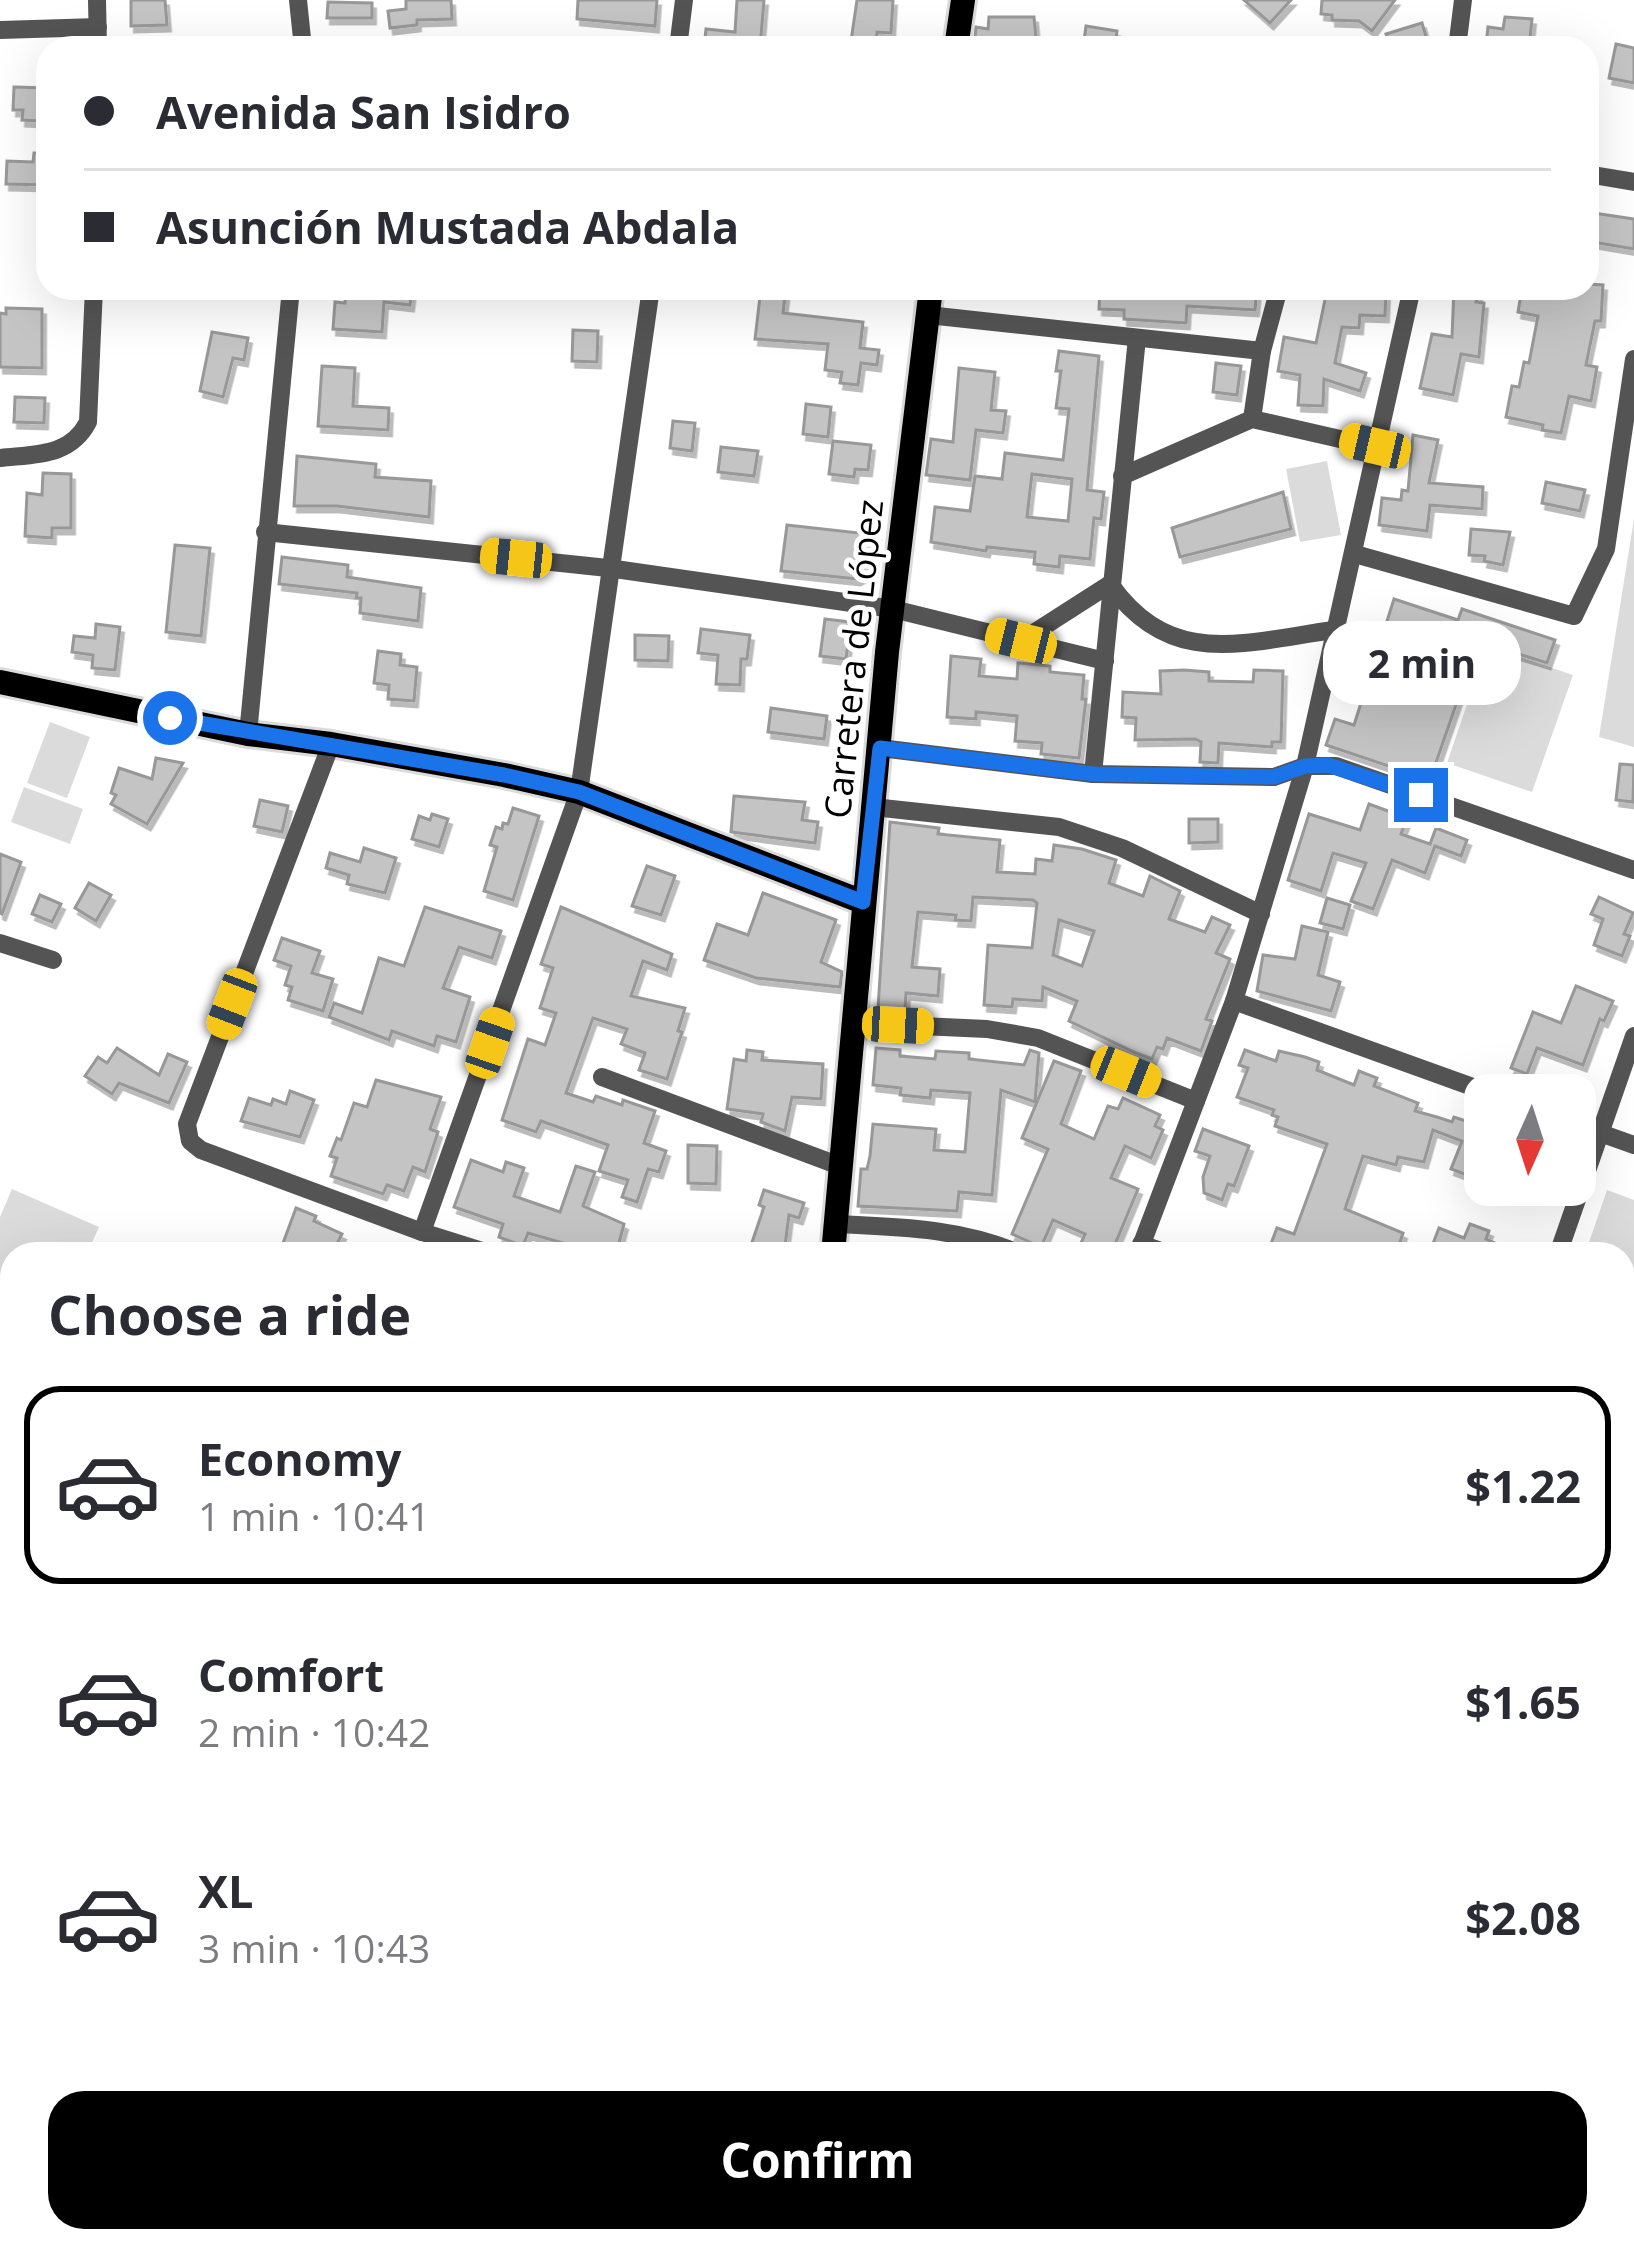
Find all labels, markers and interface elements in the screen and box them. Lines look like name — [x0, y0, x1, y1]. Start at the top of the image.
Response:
text: Avenida San Isidro — [156, 81, 571, 142]
text: Asunción Mustada Abdala — [156, 196, 739, 257]
car — [1336, 420, 1414, 472]
street label: Carretera de López — [812, 497, 894, 821]
car — [478, 536, 554, 580]
car — [982, 615, 1060, 667]
callout: 2 min — [1322, 621, 1520, 705]
text: 2 min — [1368, 636, 1476, 689]
route start — [143, 691, 197, 745]
route end — [1394, 768, 1448, 822]
car — [202, 964, 262, 1044]
car — [461, 1003, 519, 1083]
car — [861, 1005, 935, 1045]
car — [1086, 1042, 1166, 1102]
north arrow — [1464, 1074, 1596, 1206]
map controls — [1464, 1074, 1596, 1206]
text: Choose a ride — [48, 1277, 411, 1351]
text: Economy — [198, 1428, 401, 1489]
icon: car — [54, 1431, 162, 1539]
text: $1.22 — [1465, 1455, 1581, 1516]
text: 1 min · 10:41 — [198, 1489, 430, 1542]
text: Comfort — [198, 1644, 384, 1705]
icon: car — [54, 1647, 162, 1755]
text: $1.65 — [1465, 1671, 1581, 1732]
text: 2 min · 10:42 — [198, 1705, 430, 1758]
text: XL — [198, 1860, 253, 1921]
icon: car — [54, 1863, 162, 1971]
text: $2.08 — [1465, 1887, 1581, 1948]
text: 3 min · 10:43 — [198, 1921, 430, 1974]
button: Confirm — [48, 2091, 1587, 2229]

